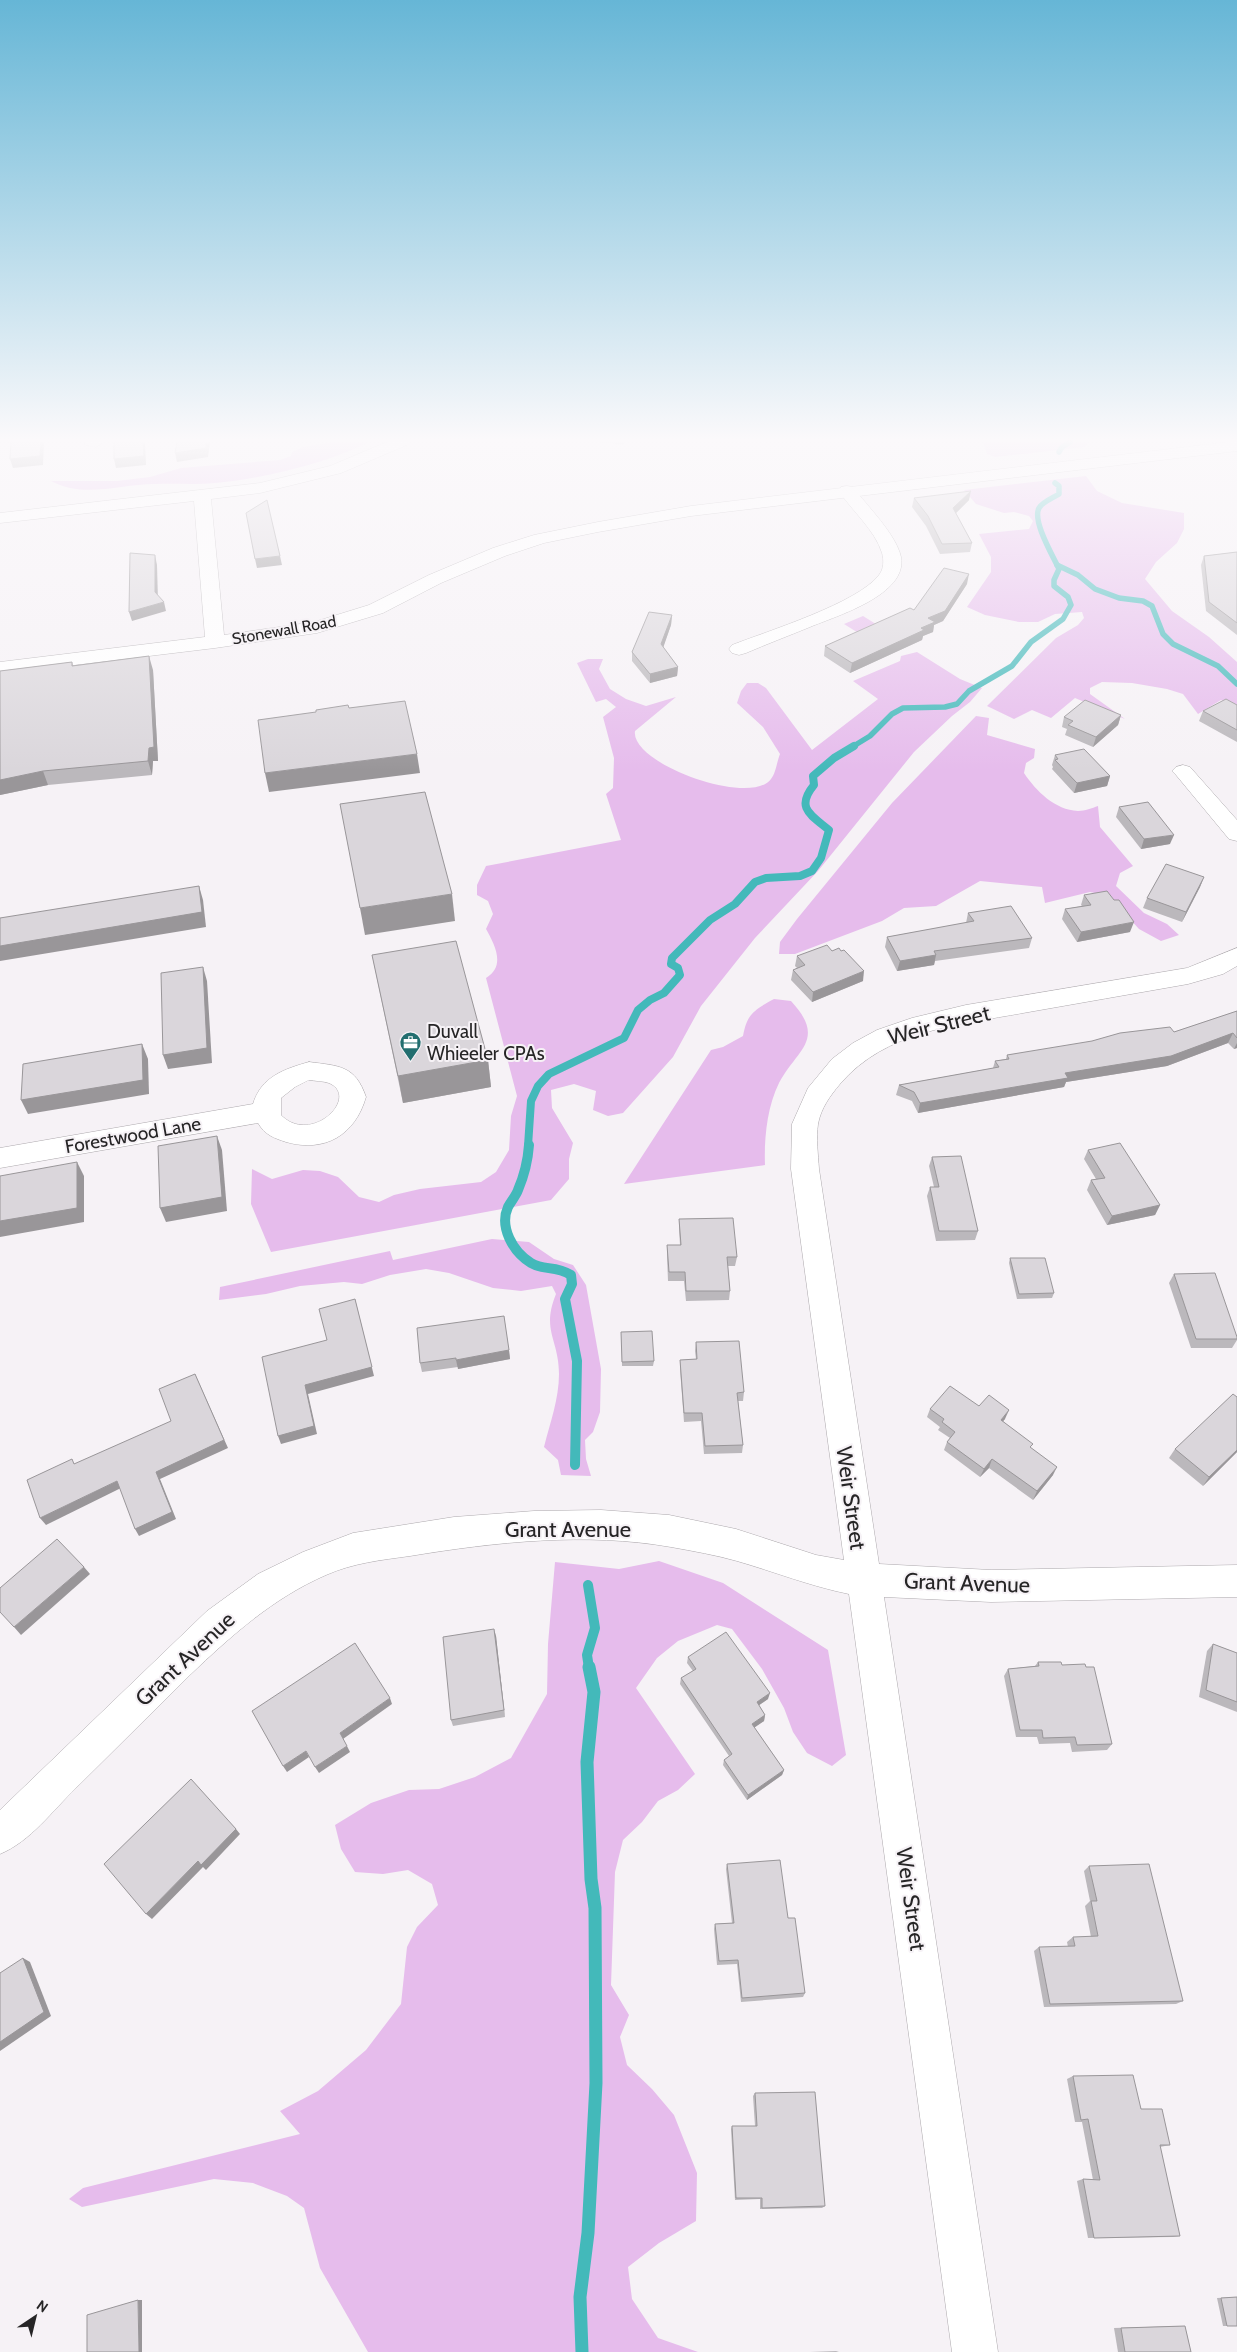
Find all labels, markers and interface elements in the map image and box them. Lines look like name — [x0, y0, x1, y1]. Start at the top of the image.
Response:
street label: Stonewall Road — [230, 611, 338, 649]
street label: Weir Street — [885, 999, 993, 1051]
place label: Duvall Whieeler CPAs — [427, 1020, 545, 1065]
office icon: Duvall Whieeler CPAs — [399, 1030, 423, 1061]
street label: Forestwood Lane — [63, 1112, 203, 1158]
street label: Weir Street — [830, 1444, 872, 1552]
street label: Grant Avenue — [505, 1516, 631, 1543]
street label: Grant Avenue — [903, 1567, 1031, 1599]
street label: Grant Avenue — [130, 1606, 240, 1712]
street label: Weir Street — [890, 1845, 932, 1953]
north arrow — [10, 2292, 60, 2342]
text: N — [33, 2296, 52, 2317]

